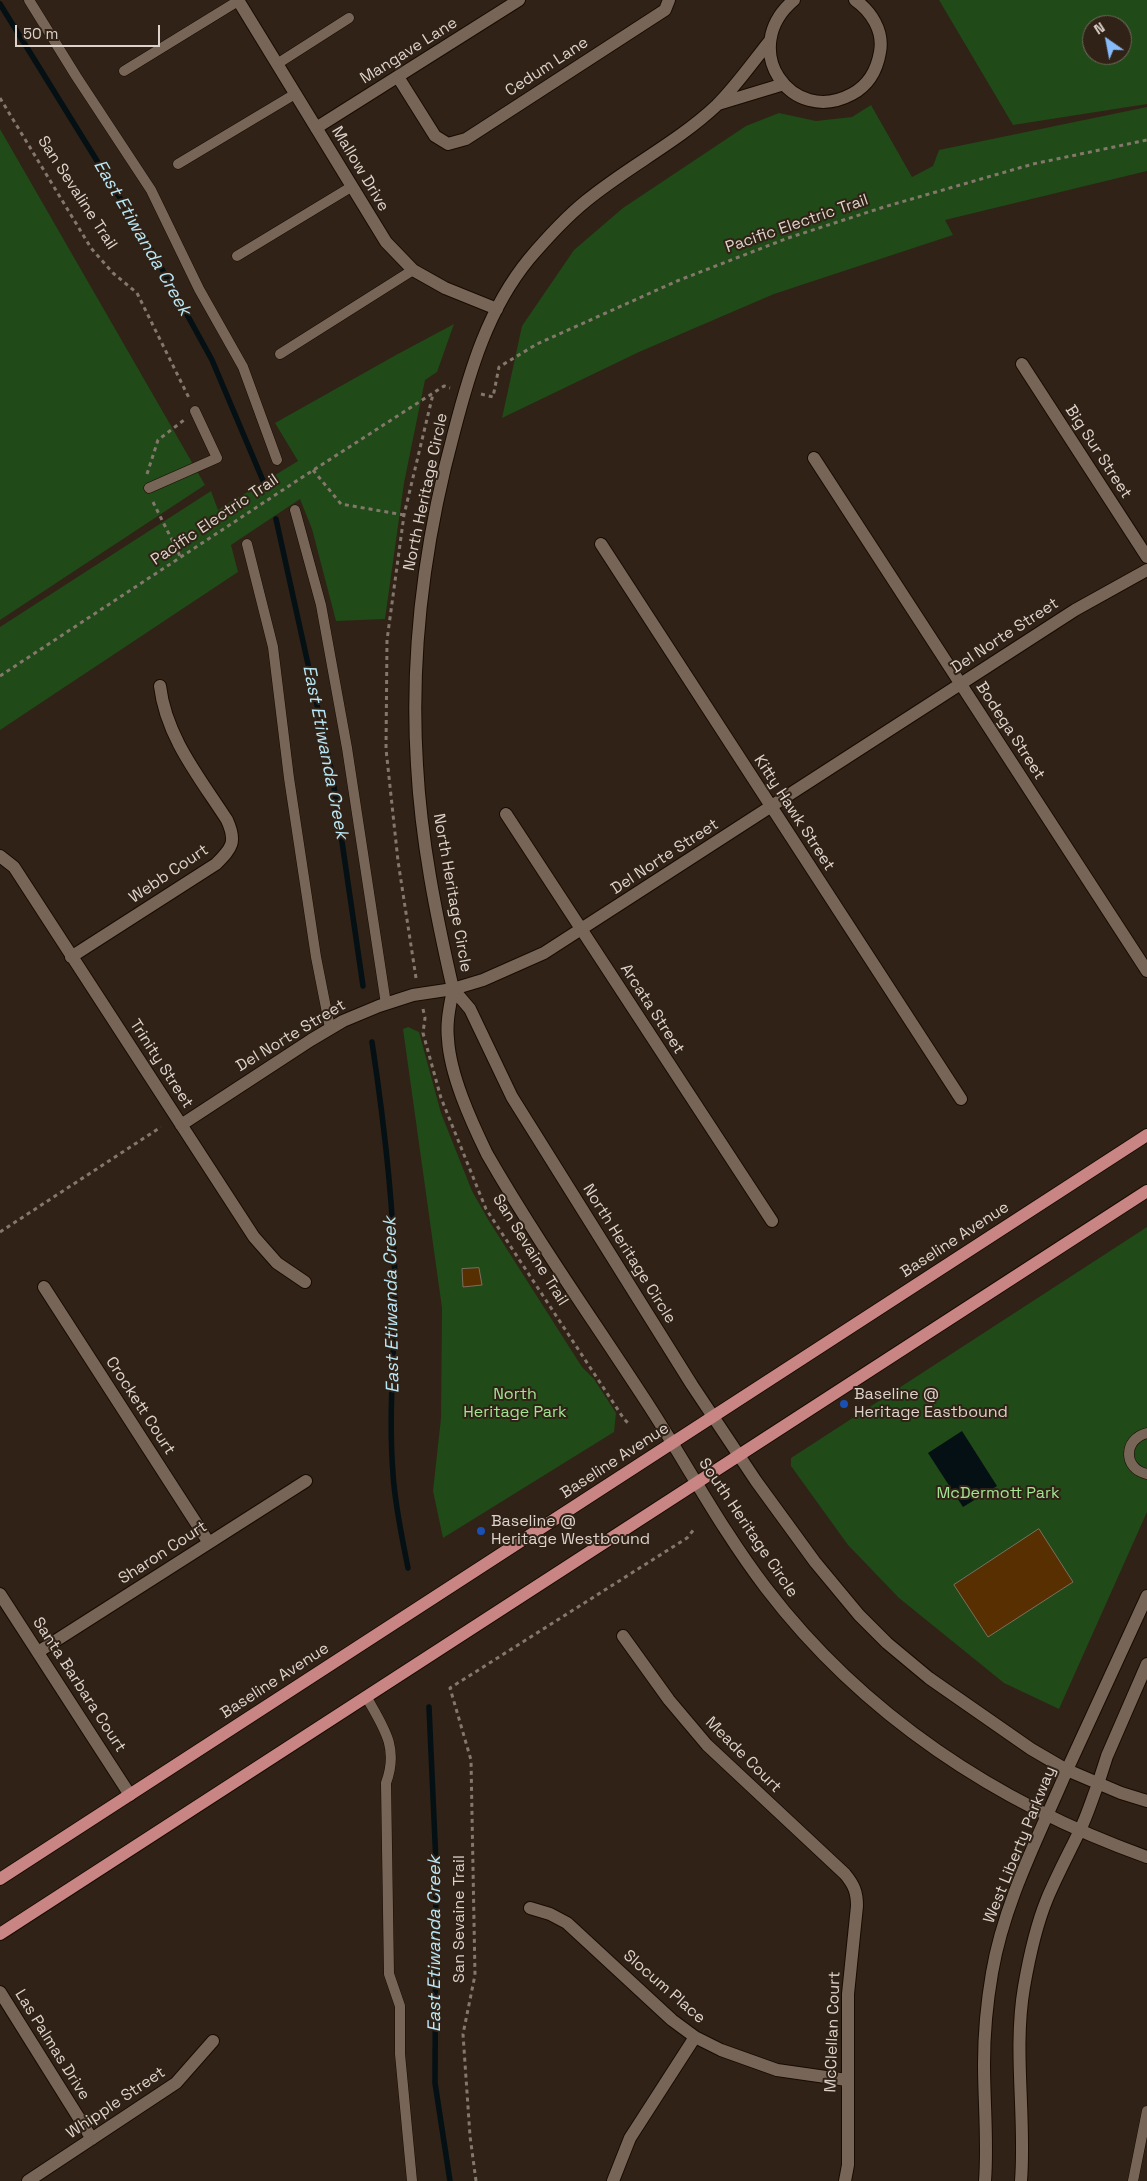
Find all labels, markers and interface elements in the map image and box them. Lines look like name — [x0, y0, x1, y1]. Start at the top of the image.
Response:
street label: Mangave Lane — [357, 13, 461, 89]
scale bar — [18, 15, 162, 47]
north arrow — [1082, 15, 1132, 65]
text: N — [1091, 18, 1108, 38]
text: 50 m — [23, 24, 58, 43]
street label: Cedum Lane — [502, 33, 592, 101]
street label: Mallow Drive — [327, 123, 393, 215]
street label: San Sevaline Trail — [33, 133, 121, 253]
water label: East Etiwanda Creek — [88, 156, 196, 320]
street label: Pacific Electric Trail — [723, 191, 871, 257]
street label: Big Sur Street — [1061, 402, 1135, 502]
street label: North Heritage Circle — [400, 411, 452, 573]
street label: Pacific Electric Trail — [148, 470, 282, 570]
street label: Del Norte Street — [948, 594, 1062, 678]
water label: East Etiwanda Creek — [298, 663, 352, 841]
street label: Bodega Street — [971, 679, 1049, 783]
street label: Kitty Hawk Street — [749, 752, 839, 874]
street label: North Heritage Circle — [429, 812, 475, 974]
street label: Del Norte Street — [608, 815, 722, 899]
street label: Webb Court — [126, 841, 212, 907]
street label: Arcata Street — [616, 960, 688, 1058]
street label: Del Norte Street — [233, 996, 349, 1076]
street label: Trinity Street — [125, 1016, 197, 1112]
street label: North Heritage Circle — [578, 1181, 680, 1327]
street label: San Sevaine Trail — [488, 1191, 572, 1309]
street label: Baseline Avenue — [897, 1198, 1013, 1282]
water label: East Etiwanda Creek — [380, 1216, 404, 1394]
street label: Crockett Court — [101, 1353, 179, 1459]
park label: North Heritage Park — [463, 1385, 567, 1423]
place label: Baseline @ Heritage Eastbound — [854, 1385, 1008, 1423]
marker: Baseline @ Heritage Eastbound — [838, 1398, 850, 1410]
street label: Baseline Avenue — [557, 1419, 673, 1503]
street label: South Heritage Circle — [694, 1455, 802, 1601]
park label: McDermott Park — [936, 1484, 1060, 1504]
place label: Baseline @ Heritage Westbound — [491, 1512, 650, 1550]
street label: Sharon Court — [115, 1517, 211, 1589]
marker: Baseline @ Heritage Westbound — [475, 1525, 487, 1537]
street label: Santa Barbara Court — [28, 1614, 130, 1756]
street label: Baseline Avenue — [217, 1639, 333, 1723]
street label: Meade Court — [701, 1713, 785, 1797]
street label: West Liberty Parkway — [980, 1764, 1060, 1926]
street label: San Sevaine Trail — [450, 1855, 470, 1983]
water label: East Etiwanda Creek — [424, 1856, 446, 2032]
street label: Slocum Place — [619, 1946, 709, 2028]
street label: McClellan Court — [821, 1971, 845, 2093]
street label: Las Palmas Drive — [10, 1986, 94, 2104]
street label: Whipple Street — [63, 2063, 169, 2143]

